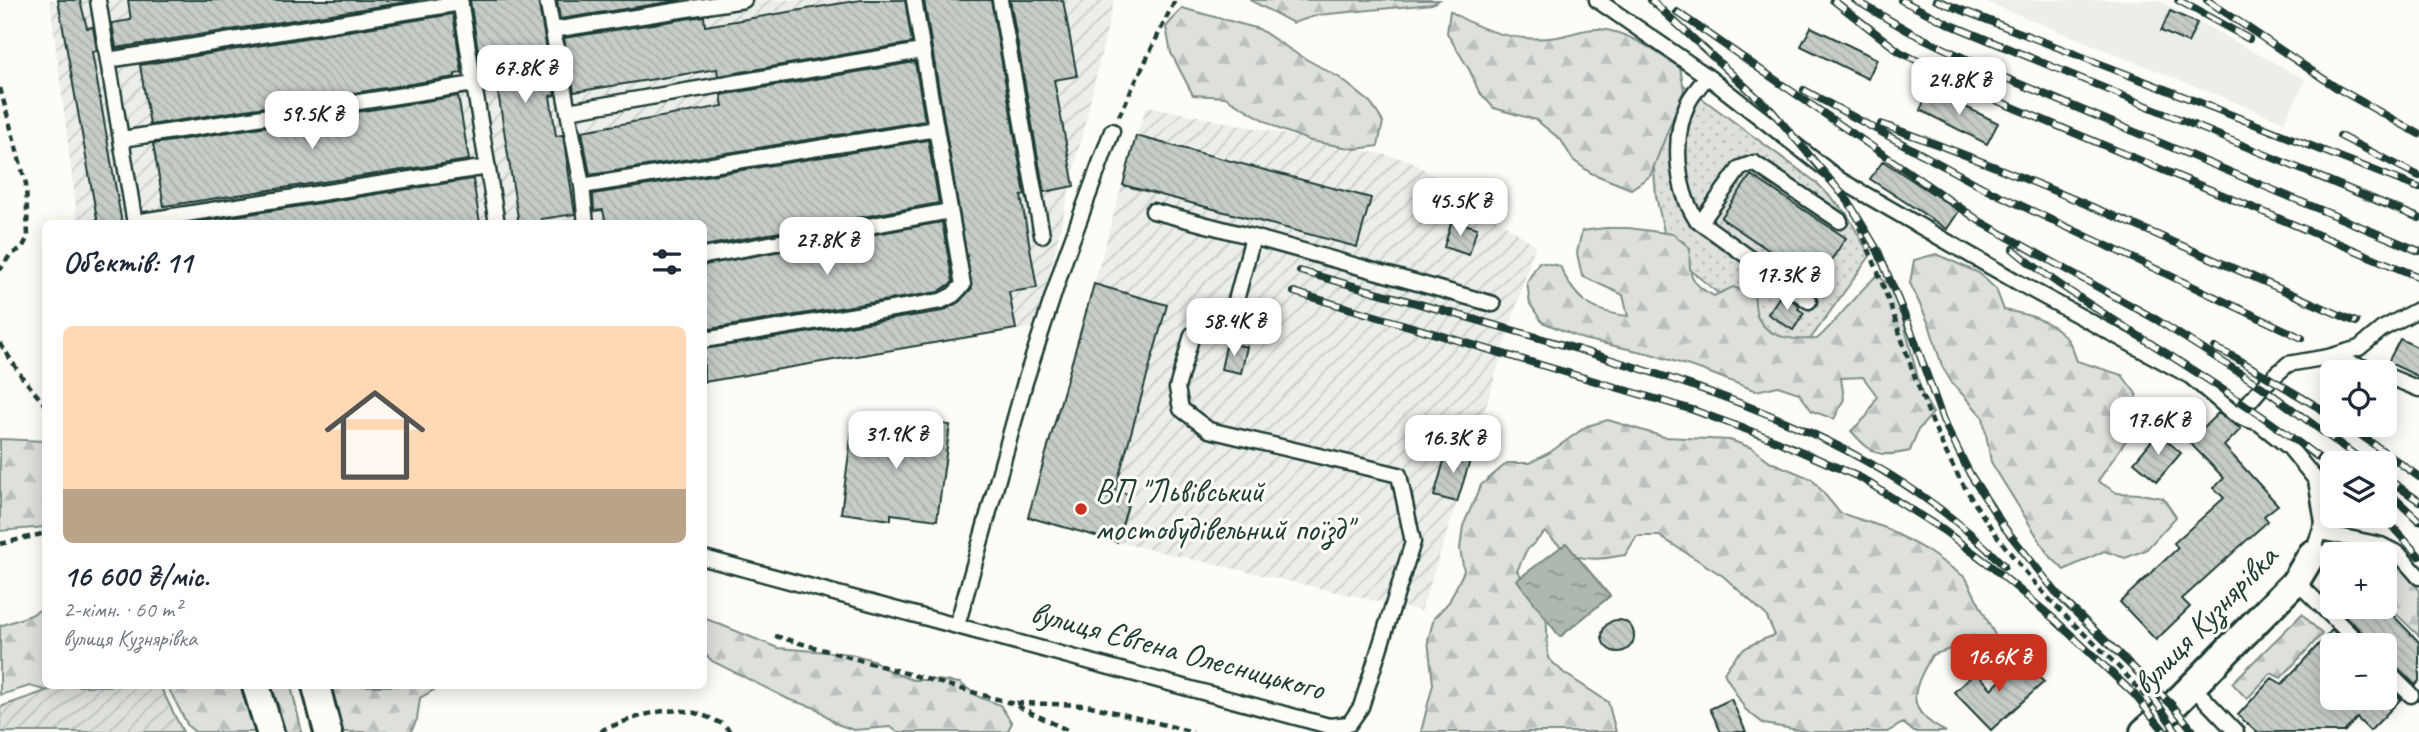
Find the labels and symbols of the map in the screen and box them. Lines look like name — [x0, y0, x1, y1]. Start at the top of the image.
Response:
pin: 67.8K ₴ — [460, 46, 590, 105]
pin: 24.8K ₴ — [1894, 58, 2024, 117]
pin: 59.5K ₴ — [247, 92, 377, 151]
pin: 45.5K ₴ — [1395, 178, 1525, 238]
pin: 27.8K ₴ — [762, 218, 892, 277]
pin: 17.3K ₴ — [1722, 252, 1852, 312]
pin: 58.4K ₴ — [1169, 298, 1299, 358]
pin: 17.6K ₴ — [2093, 398, 2223, 457]
pin: 31.9K ₴ — [831, 412, 961, 471]
pin: 16.3K ₴ — [1388, 416, 1518, 475]
place label: ВП "Львівський мостобудівельний поїзд" — [1095, 470, 1358, 550]
marker: ВП "Львівський мостобудівельний поїзд" — [1073, 501, 1089, 517]
street label: вулиця Кузнярівка — [2123, 534, 2288, 703]
street label: вулиця Євгена Олесницького — [1026, 591, 1330, 710]
pin: 16.6K ₴ — [1934, 634, 2064, 694]

